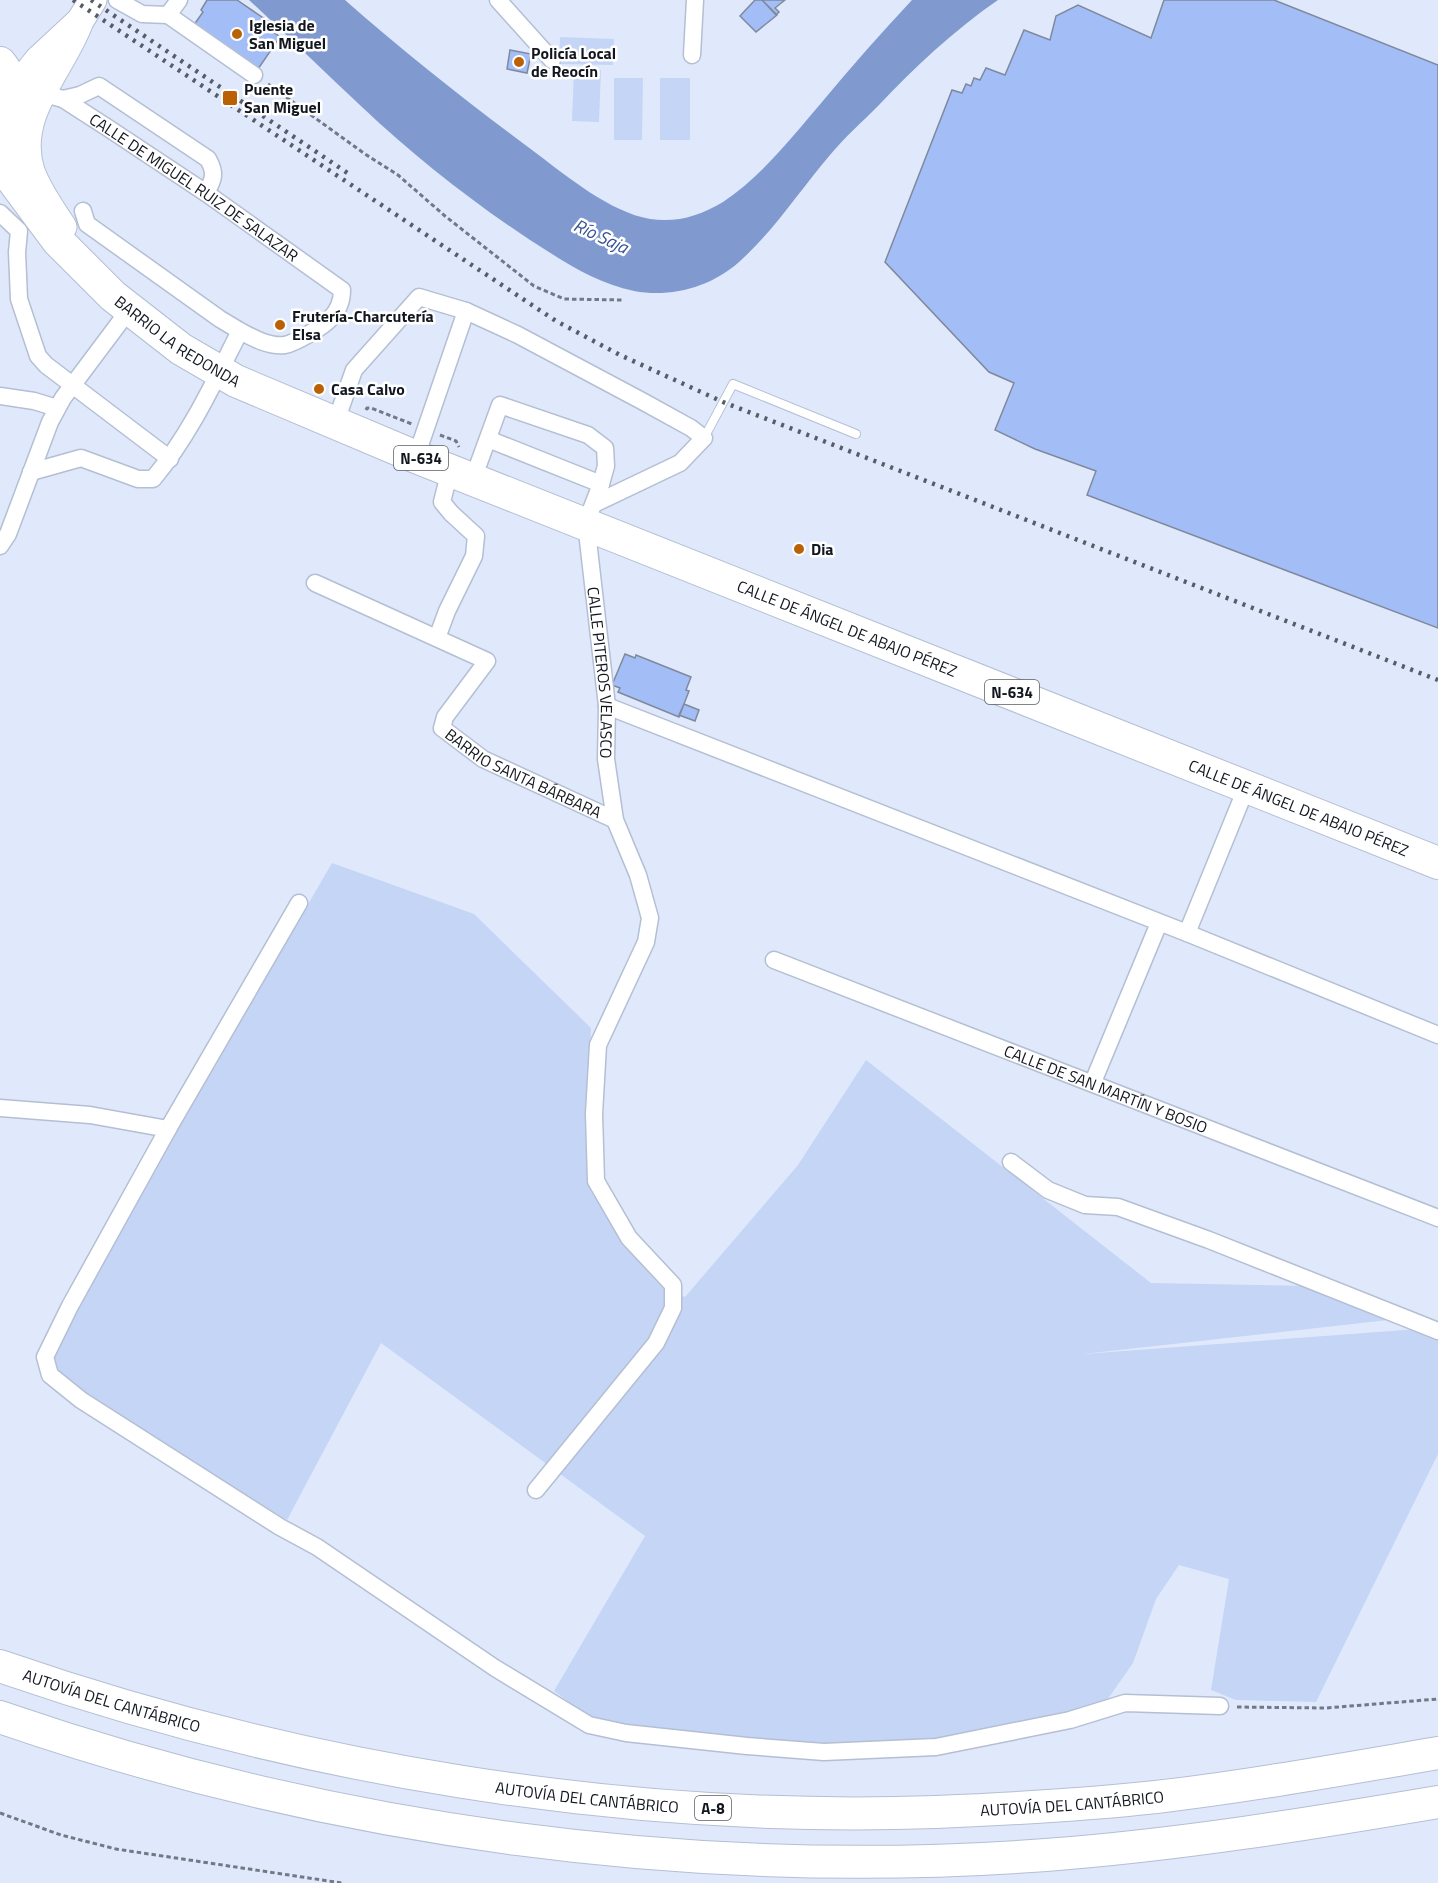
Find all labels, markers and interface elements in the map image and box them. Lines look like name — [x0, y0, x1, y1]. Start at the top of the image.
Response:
place label: Iglesia de San Miguel — [249, 13, 326, 55]
marker: Iglesia de San Miguel — [230, 27, 244, 41]
place label: Policía Local de Reocín — [531, 41, 616, 83]
marker: Policía Local de Reocín — [512, 55, 526, 69]
place label: Puente San Miguel — [244, 77, 321, 119]
marker: Puente San Miguel — [221, 89, 239, 107]
street label: CALLE DE MIGUEL RUIZ DE SALAZAR — [85, 107, 303, 267]
water label: Río Saja — [569, 212, 634, 261]
street label: BARRIO LA REDONDA — [110, 290, 245, 393]
place label: Frutería-Charcutería Elsa — [292, 304, 434, 346]
marker: Frutería-Charcutería Elsa — [273, 318, 287, 332]
place label: Casa Calvo — [331, 377, 405, 401]
marker: Casa Calvo — [312, 382, 326, 396]
road number: N-634 — [394, 446, 448, 470]
place label: Dia — [811, 537, 834, 561]
marker: Dia — [792, 542, 806, 556]
street label: CALLE DE ÁNGEL DE ABAJO PÉREZ — [733, 574, 961, 683]
street label: CALLE PITEROS VELASCO — [581, 585, 619, 759]
road number: N-634 — [985, 680, 1039, 704]
street label: BARRIO SANTA BÁRBARA — [440, 722, 606, 824]
street label: CALLE DE ÁNGEL DE ABAJO PÉREZ — [1185, 753, 1412, 862]
street label: CALLE DE SAN MARTÍN Y BOSIO — [1001, 1039, 1211, 1139]
street label: AUTOVÍA DEL CANTÁBRICO — [20, 1663, 203, 1738]
street label: AUTOVÍA DEL CANTÁBRICO — [494, 1775, 680, 1819]
street label: AUTOVÍA DEL CANTÁBRICO — [980, 1784, 1165, 1822]
road number: A-8 — [695, 1796, 731, 1820]

